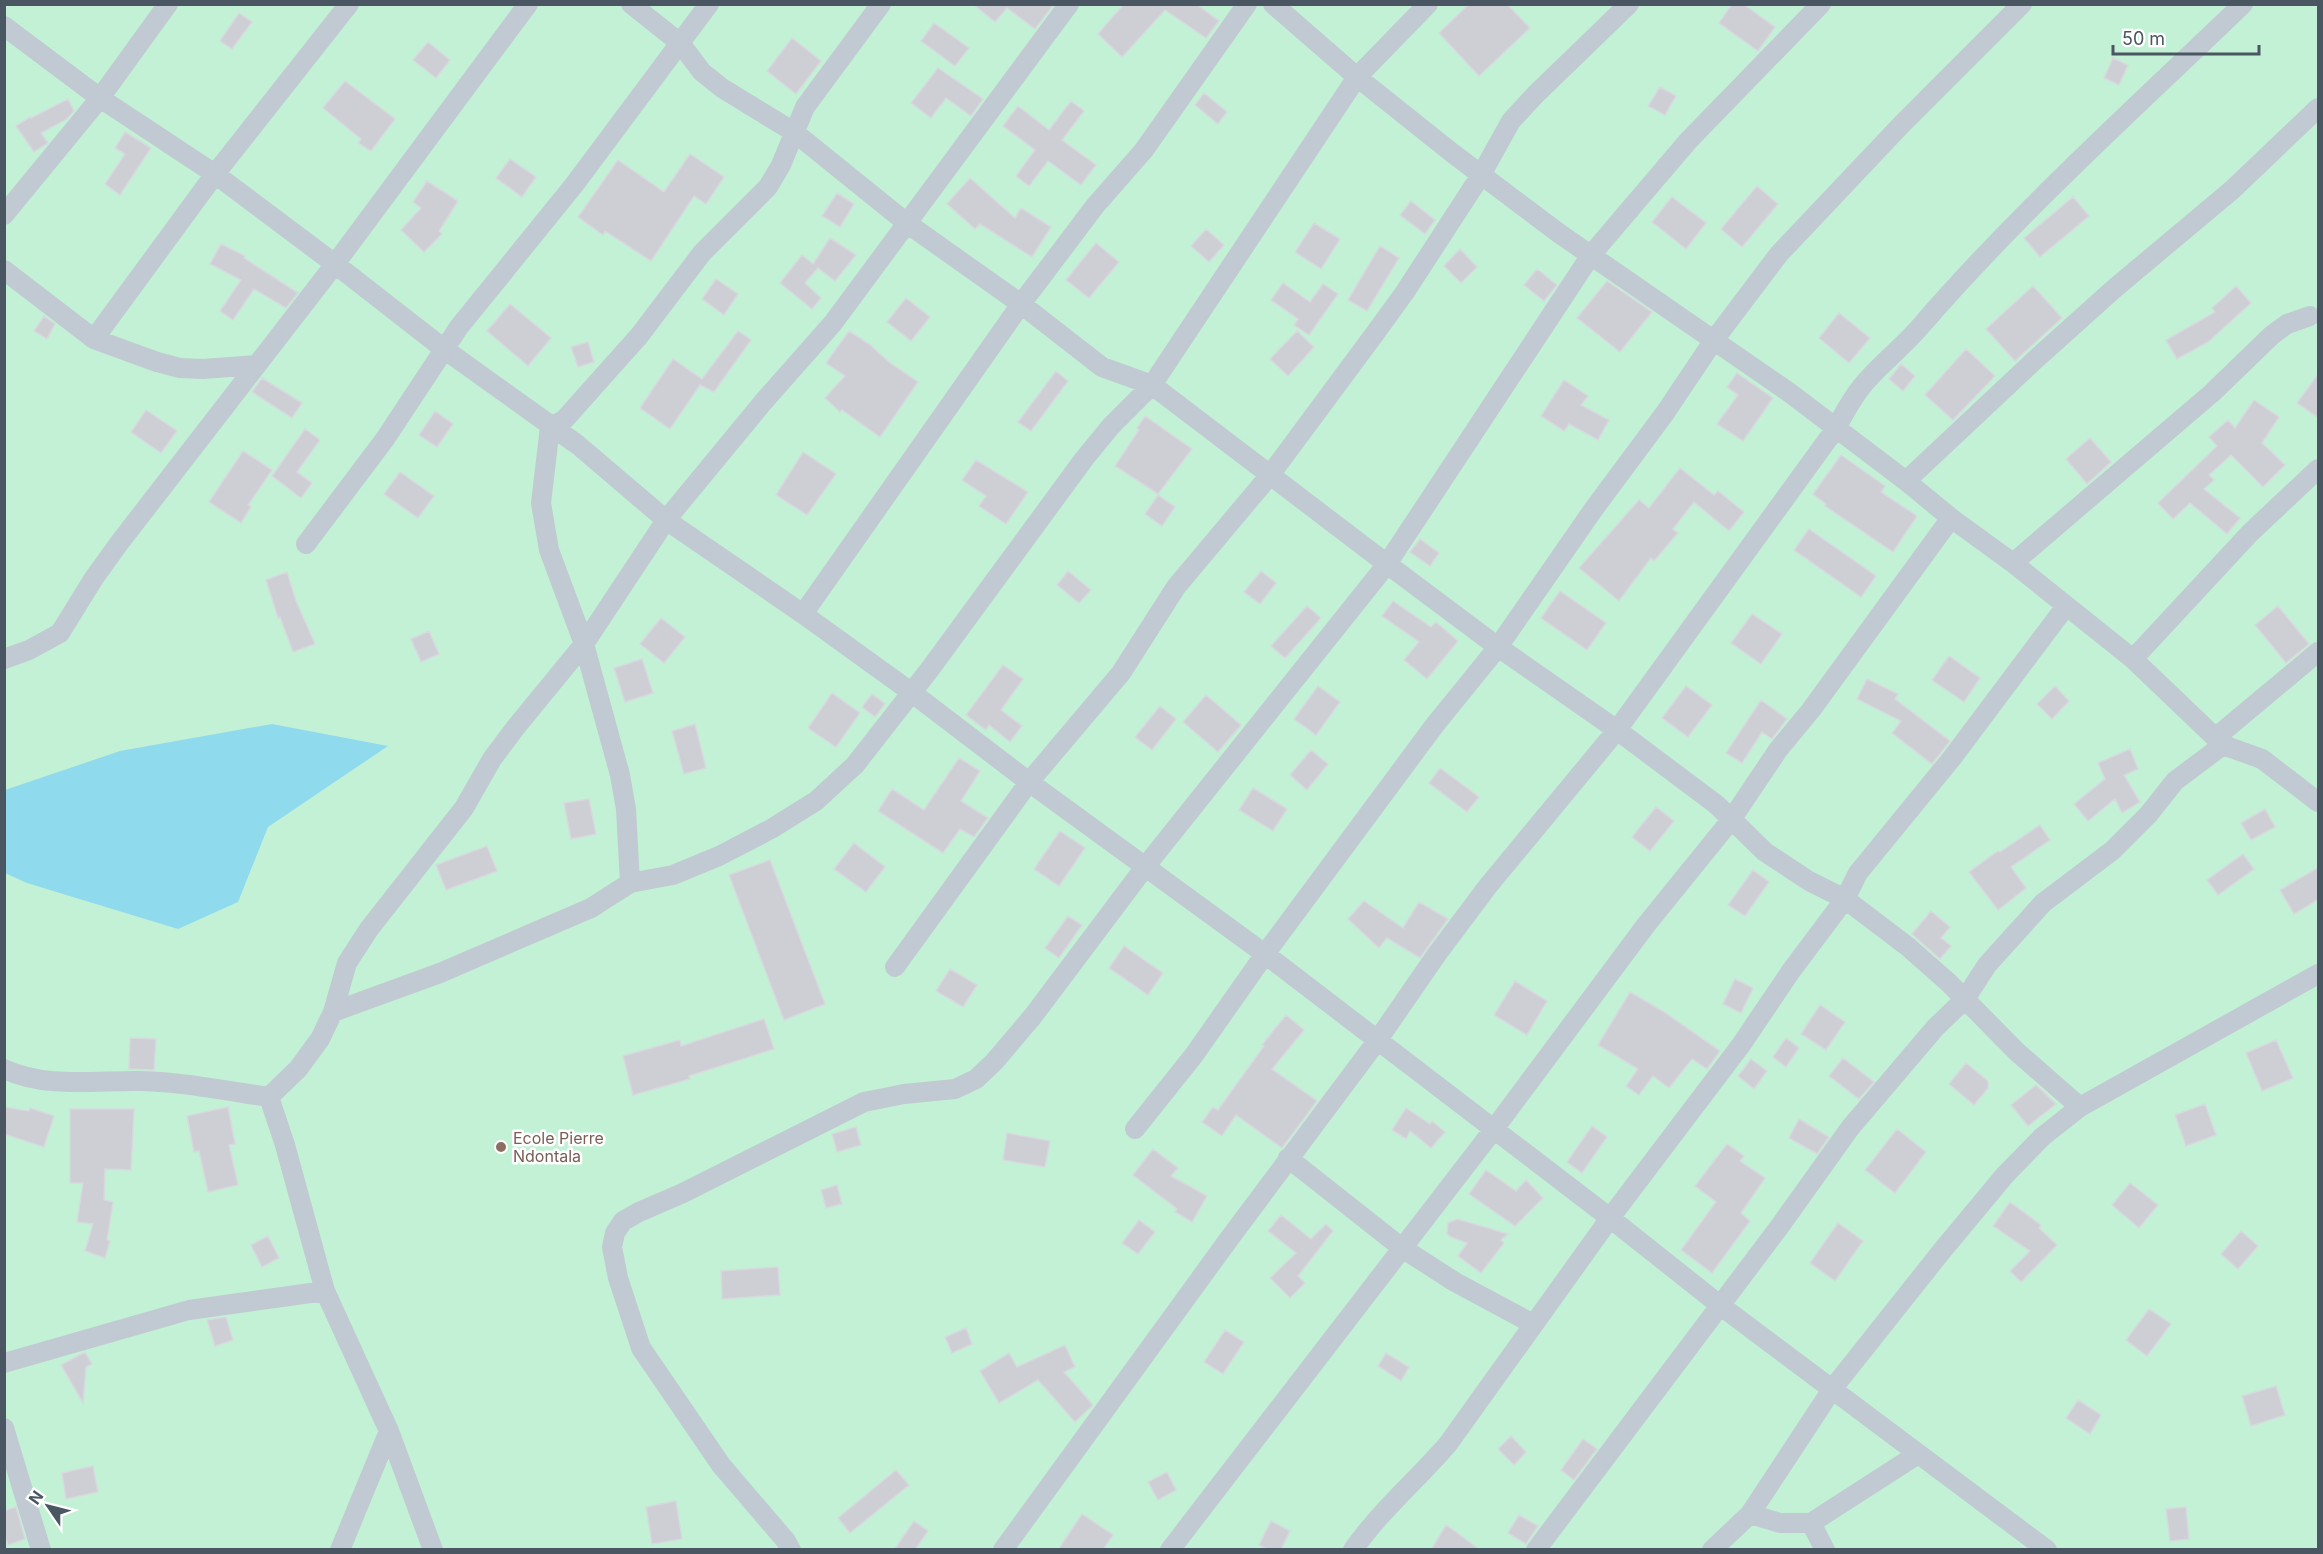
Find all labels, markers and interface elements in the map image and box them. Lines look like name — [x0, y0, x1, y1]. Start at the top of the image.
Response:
scale bar — [2113, 18, 2258, 56]
text: 50 m — [2122, 28, 2165, 49]
place label: Ecole Pierre Ndontala — [513, 1128, 604, 1166]
marker: Ecole Pierre Ndontala — [494, 1140, 508, 1154]
north arrow — [18, 1476, 78, 1536]
text: N — [24, 1487, 47, 1508]

